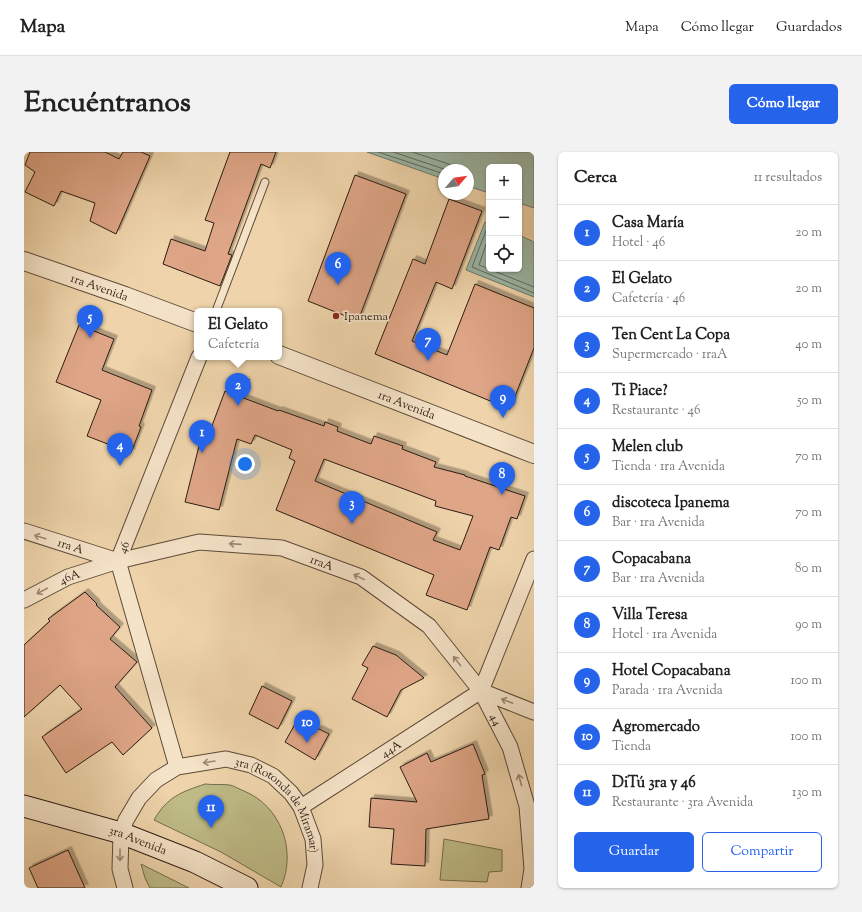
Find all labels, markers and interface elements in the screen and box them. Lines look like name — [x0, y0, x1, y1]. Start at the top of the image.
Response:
text: Mapa — [20, 14, 65, 41]
text: Mapa — [625, 18, 659, 38]
text: Cómo llegar — [681, 18, 754, 38]
text: Guardados — [776, 18, 842, 38]
text: Encuéntranos — [24, 84, 191, 124]
button: Cómo llegar — [729, 84, 838, 124]
north arrow — [438, 164, 474, 200]
map controls — [486, 164, 522, 272]
button: + — [486, 164, 522, 200]
text: Cerca — [574, 166, 617, 190]
text: 11 resultados — [754, 169, 822, 187]
button: − — [486, 200, 522, 236]
text: Casa María — [612, 213, 684, 234]
text: 1 — [585, 224, 589, 242]
text: 20 m — [796, 224, 822, 242]
text: Hotel · 46 — [612, 234, 665, 252]
button: locate — [486, 236, 522, 272]
pin: 6 — [325, 252, 351, 285]
text: El Gelato — [612, 269, 672, 290]
street label: 1ra Avenida — [68, 270, 131, 307]
text: 2 — [584, 280, 590, 298]
text: 20 m — [796, 280, 822, 298]
text: Cafetería · 46 — [612, 290, 685, 308]
pin: 5 — [77, 305, 103, 338]
popup — [194, 308, 282, 360]
place label: Ipanema — [344, 308, 389, 326]
marker: Ipanema — [331, 311, 341, 321]
text: El Gelato — [208, 315, 268, 336]
text: Ten Cent La Copa — [612, 325, 730, 346]
pin: 7 — [415, 328, 441, 361]
text: Cafetería — [208, 336, 260, 354]
text: 3 — [584, 336, 590, 354]
text: 40 m — [795, 336, 822, 354]
text: Supermercado · 1raA — [612, 346, 728, 364]
pin: 2 — [225, 373, 251, 406]
text: Ti Piace? — [612, 381, 668, 402]
pin: 9 — [490, 385, 516, 418]
street label: 1ra Avenida — [375, 386, 438, 425]
text: 4 — [584, 392, 590, 410]
text: 50 m — [797, 392, 822, 410]
text: Restaurante · 46 — [612, 402, 701, 420]
pin: 1 — [189, 420, 215, 453]
pin: 4 — [107, 433, 133, 466]
text: Melen club — [612, 437, 683, 458]
text: 5 — [585, 448, 589, 466]
text: 70 m — [795, 448, 822, 466]
your location — [235, 454, 255, 474]
text: Tienda · 1ra Avenida — [612, 458, 725, 476]
pin: 8 — [489, 462, 515, 495]
pin: 3 — [339, 491, 365, 524]
text: discoteca Ipanema — [612, 493, 730, 514]
text: 6 — [584, 504, 590, 522]
text: 70 m — [795, 504, 822, 522]
text: Bar · 1ra Avenida — [612, 514, 705, 532]
one-way arrow — [34, 533, 47, 540]
street label: 1ra A — [55, 534, 86, 560]
street label: 46 — [114, 539, 135, 557]
one-way arrow — [229, 541, 242, 548]
text: Copacabana — [612, 549, 691, 570]
street label: 1raA — [307, 551, 336, 576]
text: 7 — [584, 560, 590, 578]
text: 80 m — [795, 560, 822, 578]
street label: 46A — [56, 566, 83, 590]
text: Bar · 1ra Avenida — [612, 570, 705, 588]
one-way arrow — [353, 573, 365, 580]
one-way arrow — [37, 587, 49, 595]
text: Villa Teresa — [612, 605, 688, 626]
text: 8 — [584, 616, 590, 634]
text: 90 m — [795, 616, 822, 634]
text: Hotel · 1ra Avenida — [612, 626, 717, 644]
one-way arrow — [452, 655, 461, 666]
text: Hotel Copacabana — [612, 661, 731, 682]
text: 9 — [584, 672, 590, 690]
text: 100 m — [790, 672, 822, 690]
text: Parada · 1ra Avenida — [612, 682, 723, 700]
one-way arrow — [502, 697, 514, 705]
pin: 10 — [294, 710, 320, 743]
street label: 44 — [484, 711, 506, 730]
text: Agromercado — [612, 717, 700, 738]
text: 10 — [581, 728, 593, 746]
text: 100 m — [790, 728, 822, 746]
street label: 44A — [377, 736, 406, 763]
text: Tienda — [612, 738, 651, 756]
street label: 3ra (Rotonda de Miramar) — [233, 753, 322, 854]
one-way arrow — [203, 758, 216, 766]
text: DiTú 3ra y 46 — [612, 773, 696, 794]
one-way arrow — [515, 774, 523, 787]
text: 11 — [583, 784, 591, 802]
text: 130 m — [792, 784, 822, 802]
text: Restaurante · 3ra Avenida — [612, 794, 753, 812]
pin: 11 — [198, 795, 224, 828]
street label: 3ra Avenida — [107, 822, 170, 860]
button: Guardar — [574, 832, 694, 872]
button: Compartir — [702, 832, 822, 872]
one-way arrow — [116, 848, 124, 861]

